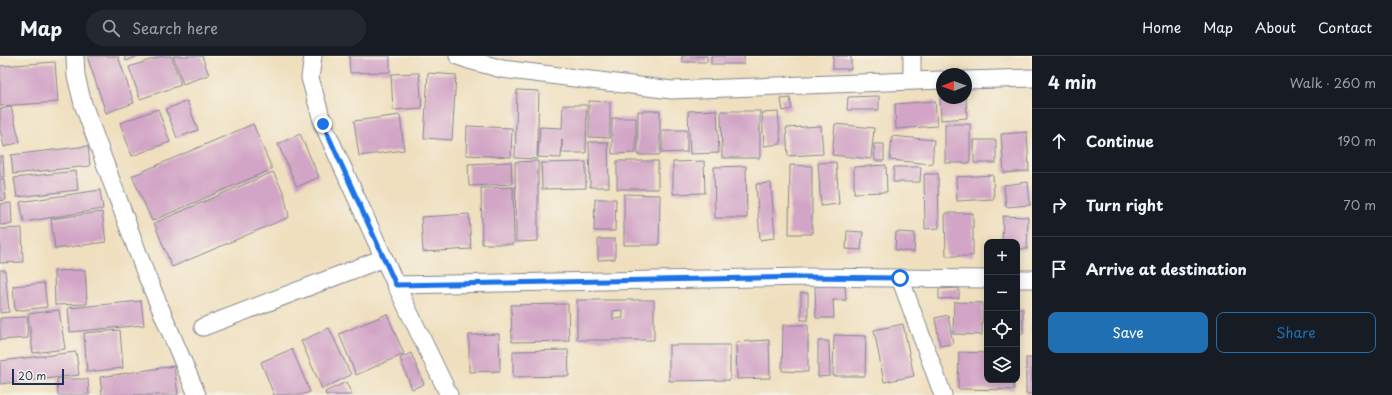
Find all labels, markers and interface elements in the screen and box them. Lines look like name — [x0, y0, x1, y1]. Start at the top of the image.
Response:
search box — [86, 10, 366, 46]
text: Map — [20, 14, 62, 42]
text: Search here — [132, 16, 218, 39]
icon: search — [100, 17, 122, 39]
text: Home — [1142, 17, 1181, 38]
text: Map — [1203, 17, 1233, 38]
text: About — [1255, 17, 1296, 38]
text: Contact — [1318, 17, 1372, 38]
north arrow — [936, 68, 972, 104]
text: 4 min — [1048, 69, 1096, 95]
text: Walk · 260 m — [1290, 73, 1376, 92]
route end — [314, 115, 332, 133]
text: Continue — [1086, 129, 1154, 152]
icon: ahead — [1048, 130, 1070, 152]
text: 190 m — [1337, 131, 1376, 150]
text: Turn right — [1086, 193, 1163, 216]
icon: right — [1048, 194, 1070, 216]
text: 70 m — [1343, 195, 1376, 214]
map controls — [984, 239, 1020, 383]
button: + — [984, 239, 1020, 275]
text: Arrive at destination — [1086, 257, 1247, 280]
icon: arrive — [1048, 258, 1070, 280]
route start — [891, 269, 909, 287]
button: − — [984, 275, 1020, 311]
button: locate — [984, 311, 1020, 347]
button: Save — [1048, 312, 1208, 353]
button: Share — [1216, 312, 1376, 353]
button: layers — [984, 347, 1020, 383]
scale bar — [12, 367, 64, 386]
text: 20 m — [18, 367, 46, 384]

